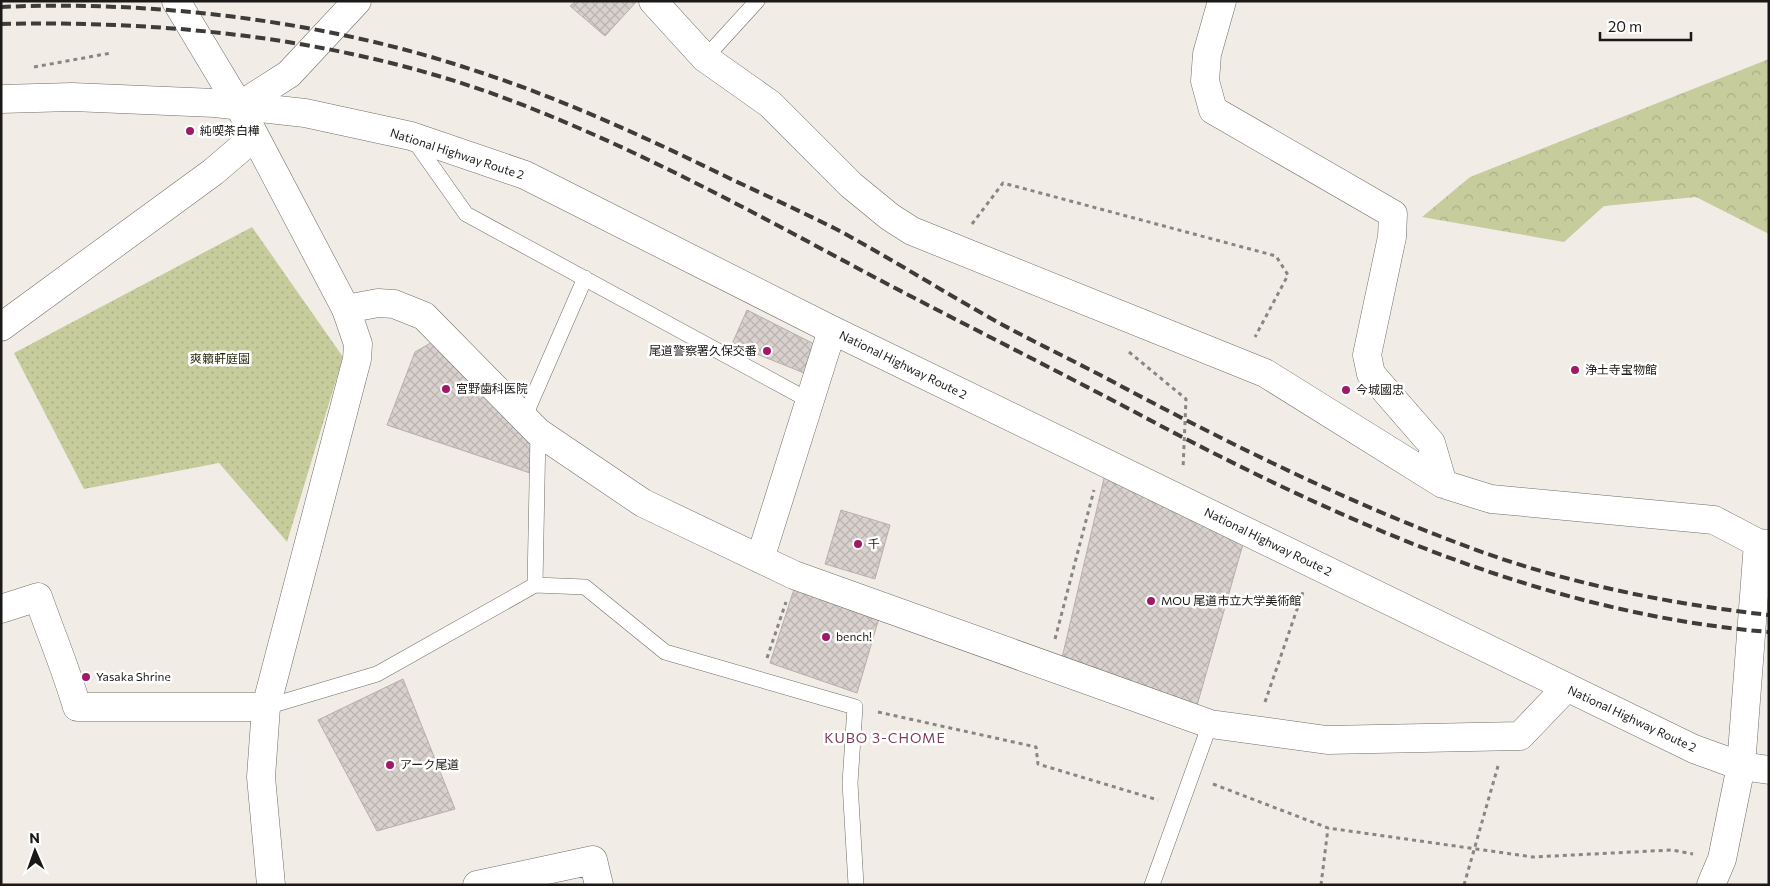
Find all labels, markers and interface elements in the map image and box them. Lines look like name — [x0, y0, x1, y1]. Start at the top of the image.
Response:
scale bar — [1600, 10, 1691, 42]
text: 20 m — [1608, 17, 1642, 35]
place label: 純喫茶白樺 — [200, 123, 260, 137]
marker: 純喫茶白樺 — [184, 125, 196, 137]
street label: National Highway Route 2 — [389, 125, 526, 181]
street label: National Highway Route 2 — [837, 327, 970, 401]
place label: 尾道警察署久保交番 — [649, 343, 757, 357]
marker: 尾道警察署久保交番 — [761, 345, 773, 357]
park label: 爽籟軒庭園 — [190, 351, 250, 365]
place label: 浄土寺宝物館 — [1585, 362, 1657, 376]
marker: 浄土寺宝物館 — [1569, 364, 1581, 376]
place label: 宮野歯科医院 — [456, 381, 528, 395]
place label: 今城國忠 — [1356, 382, 1404, 396]
marker: 宮野歯科医院 — [440, 383, 452, 395]
marker: 今城國忠 — [1340, 384, 1352, 396]
street label: National Highway Route 2 — [1202, 504, 1335, 578]
place label: 千 — [868, 536, 880, 550]
marker: 千 — [852, 538, 864, 550]
place label: MOU 尾道市立大学美術館 — [1161, 593, 1301, 607]
marker: MOU 尾道市立大学美術館 — [1145, 595, 1157, 607]
place label: bench! — [836, 629, 872, 643]
marker: bench! — [820, 631, 832, 643]
place label: Yasaka Shrine — [96, 669, 171, 683]
marker: Yasaka Shrine — [80, 671, 92, 683]
street label: National Highway Route 2 — [1566, 682, 1699, 754]
district label: KUBO 3-CHOME — [824, 729, 946, 746]
place label: アーク尾道 — [400, 757, 459, 771]
marker: アーク尾道 — [384, 759, 396, 771]
north arrow — [10, 826, 60, 876]
text: N — [29, 829, 40, 846]

